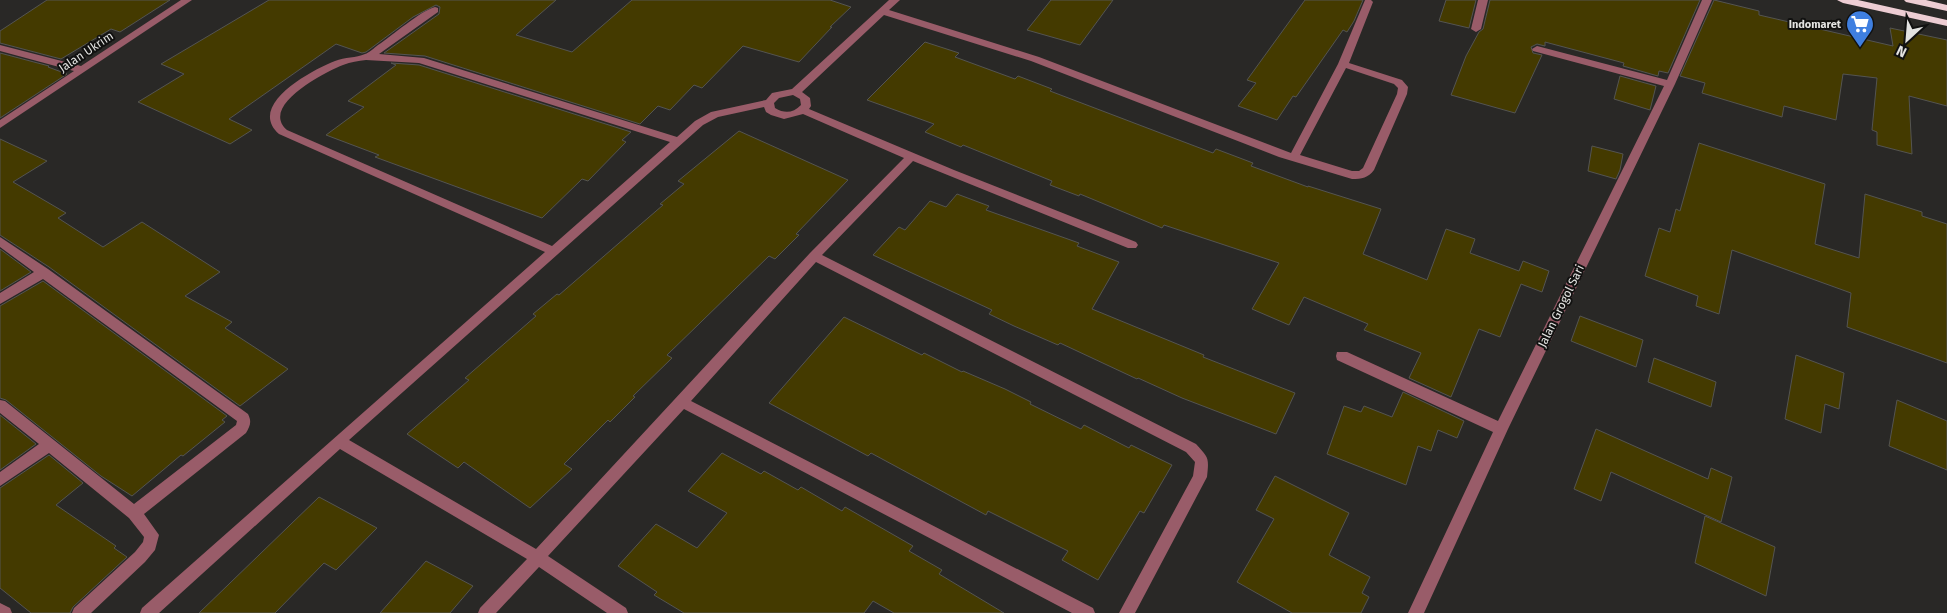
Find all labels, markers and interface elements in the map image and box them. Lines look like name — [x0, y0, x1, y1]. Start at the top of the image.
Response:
supermarket icon: Indomaret — [1845, 9, 1875, 48]
north arrow — [1882, 15, 1932, 65]
place label: Indomaret — [1789, 18, 1842, 31]
street label: Jalan Ukrim — [56, 29, 116, 75]
text: N — [1894, 42, 1909, 61]
street label: Jalan Grogol Sari — [1535, 263, 1587, 349]

